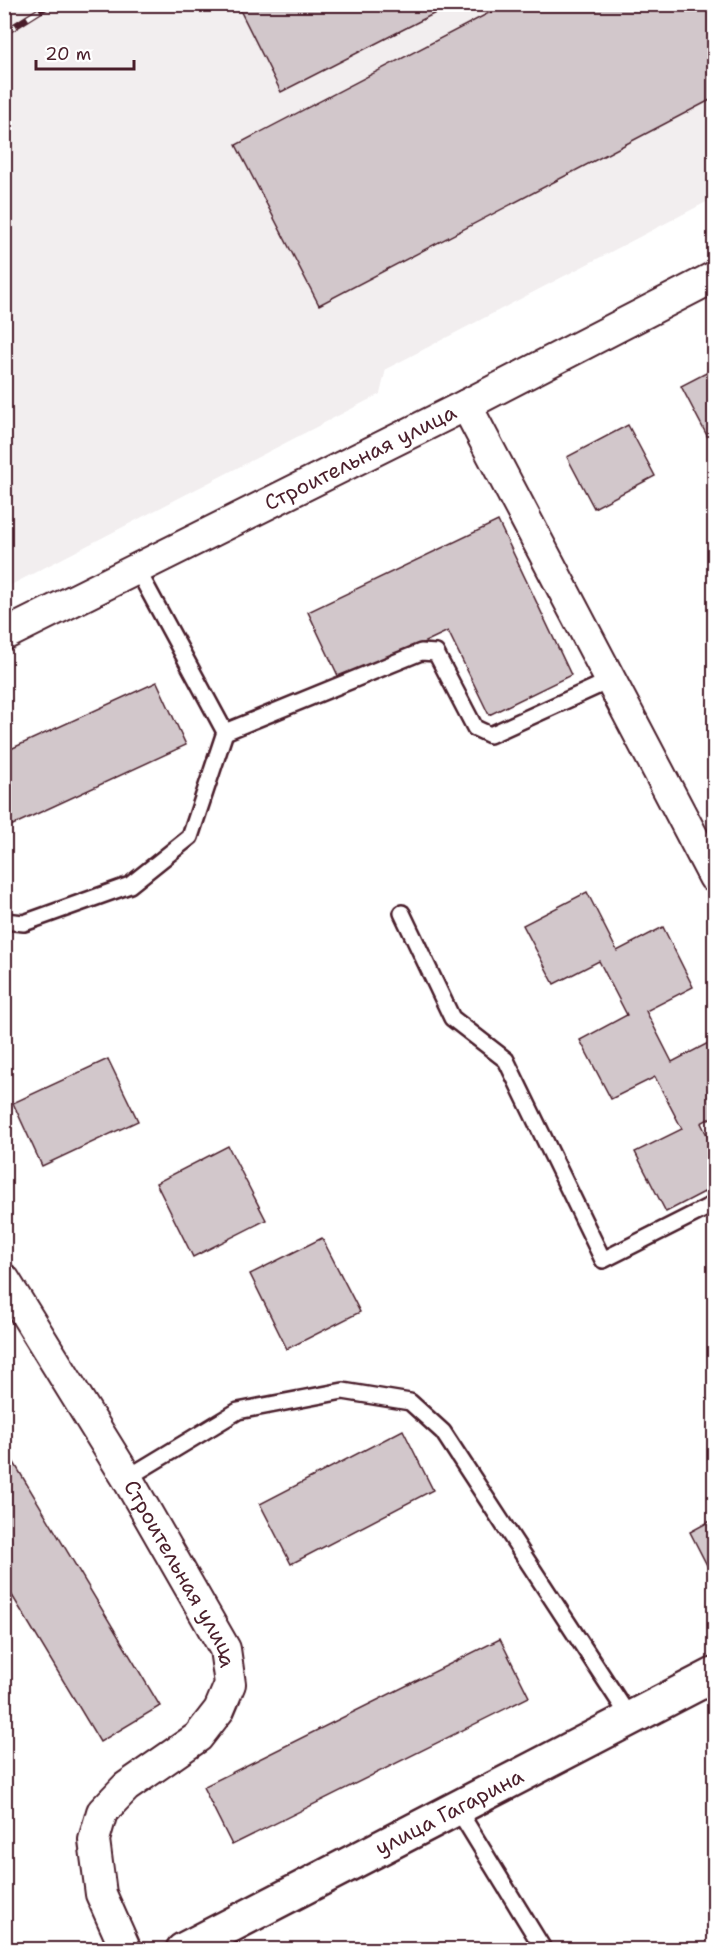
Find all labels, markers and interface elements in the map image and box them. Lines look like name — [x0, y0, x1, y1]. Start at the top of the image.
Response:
scale bar — [36, 33, 134, 71]
text: 20 m — [45, 42, 91, 66]
street label: Строительная улица — [260, 398, 461, 517]
street label: Строительная улица — [117, 1475, 241, 1669]
street label: улица Гагарина — [370, 1762, 528, 1862]

